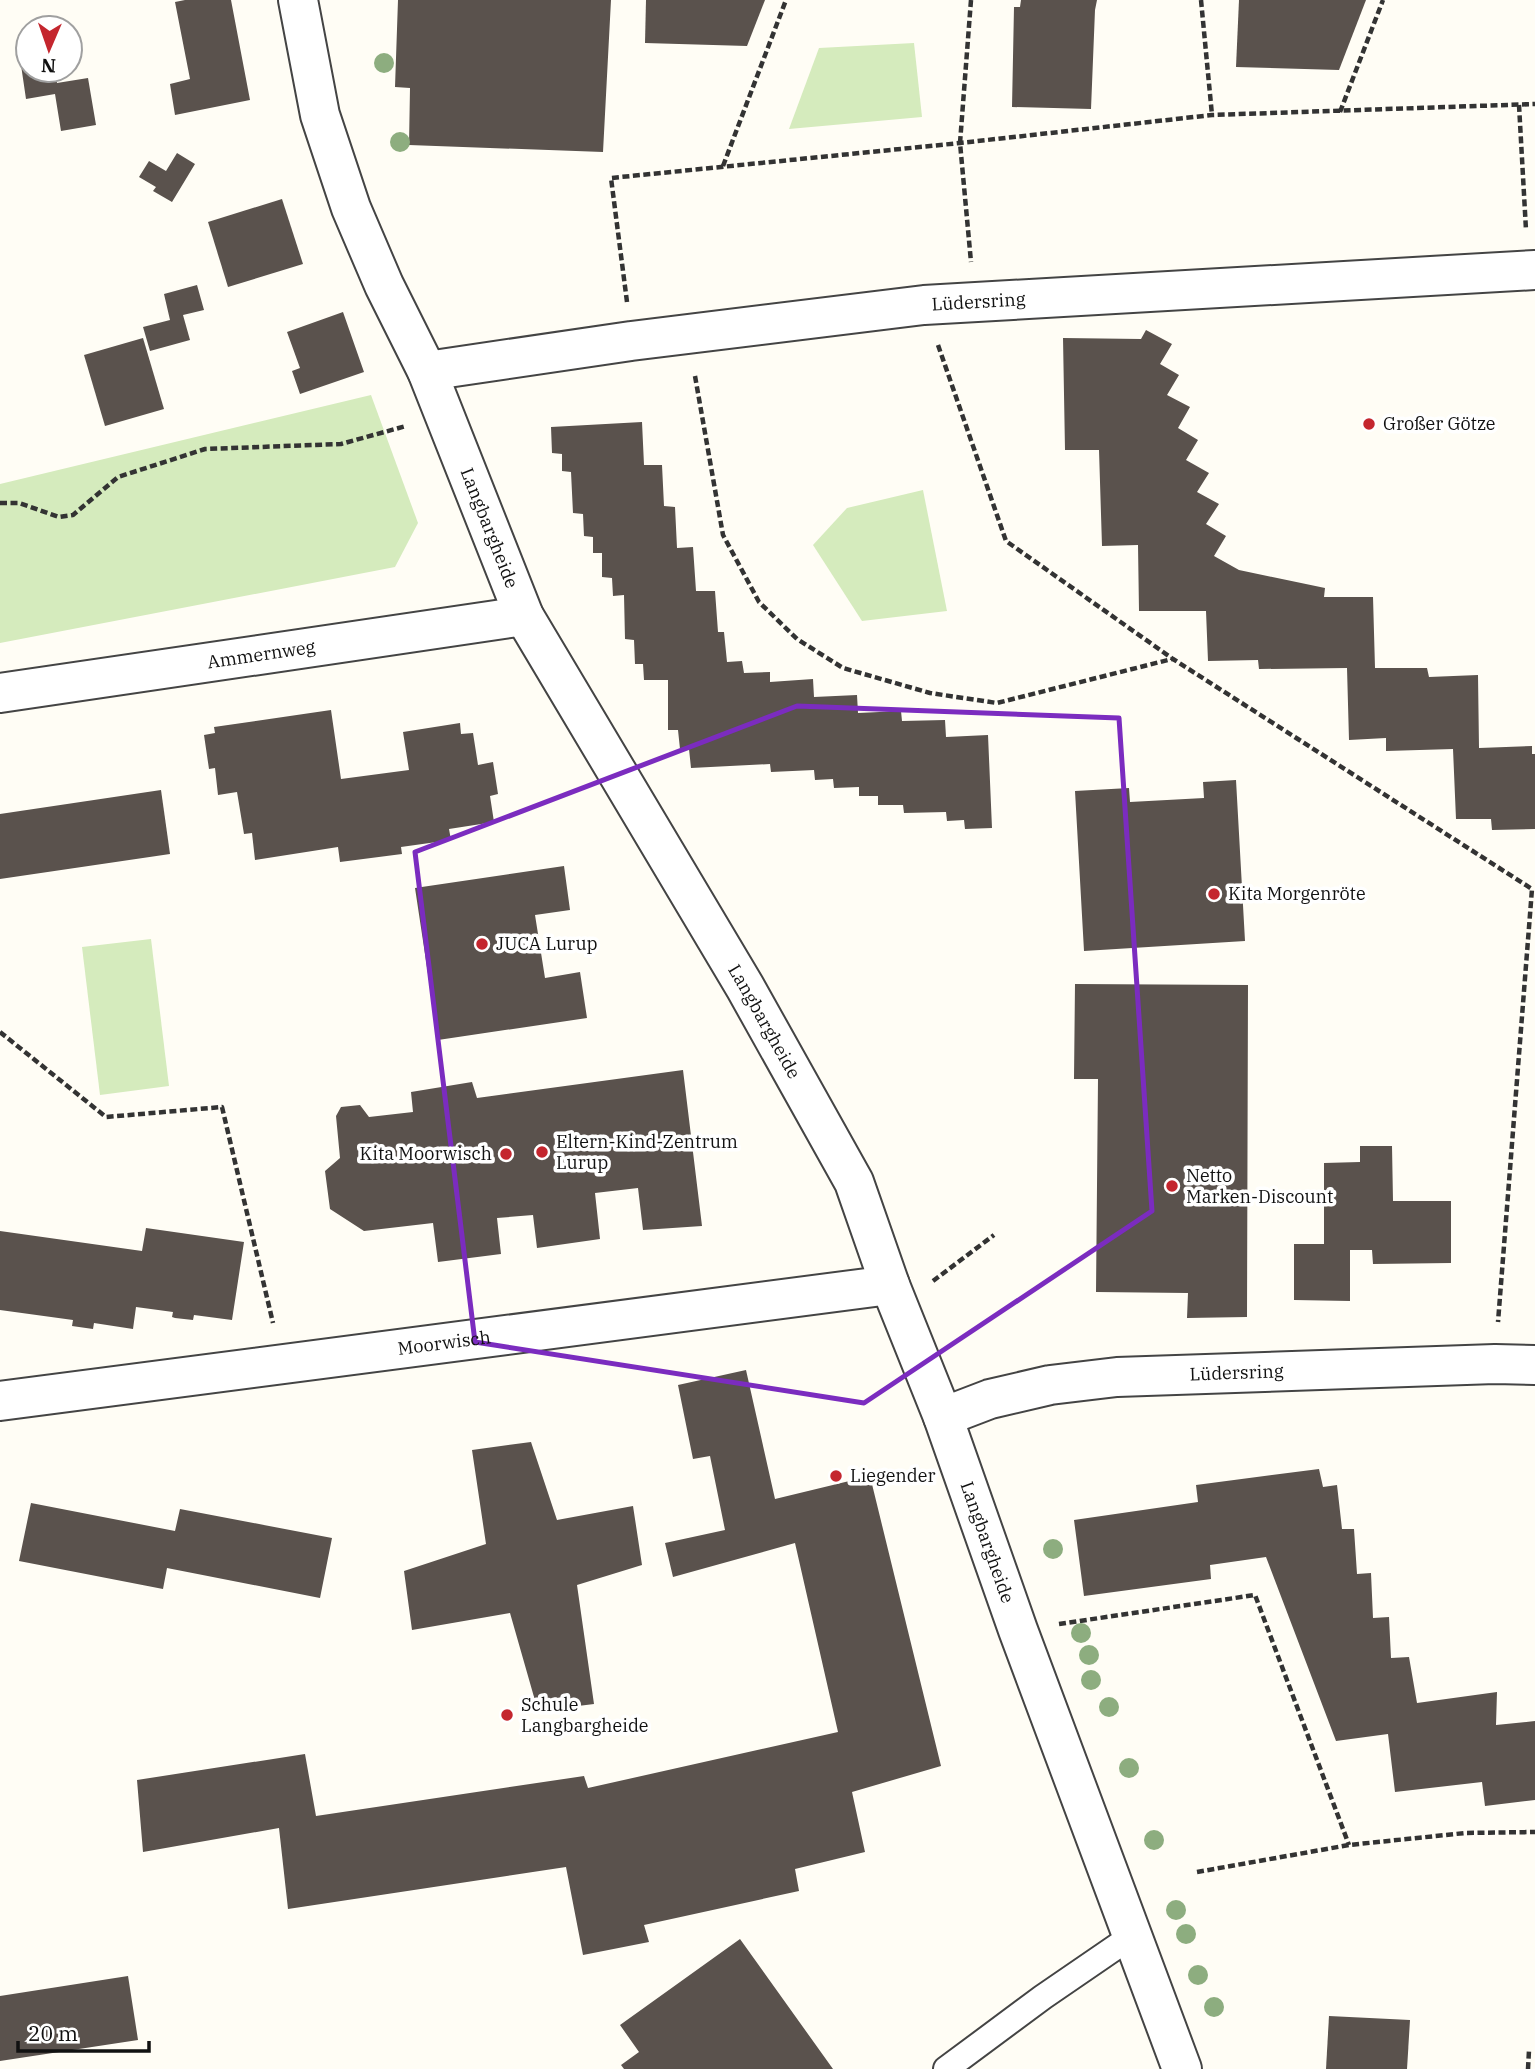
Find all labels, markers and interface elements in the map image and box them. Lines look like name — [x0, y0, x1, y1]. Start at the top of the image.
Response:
north arrow — [14, 14, 84, 84]
text: N — [40, 54, 56, 78]
street label: Lüdersring — [931, 287, 1026, 316]
place label: Großer Götze — [1383, 412, 1496, 435]
marker: Großer Götze — [1361, 416, 1377, 432]
street label: Langbargheide — [455, 464, 524, 591]
street label: Ammernweg — [206, 635, 317, 673]
place label: Kita Morgenröte — [1228, 882, 1366, 905]
marker: Kita Morgenröte — [1206, 886, 1222, 902]
place label: JUCA Lurup — [496, 932, 598, 955]
marker: JUCA Lurup — [474, 936, 490, 952]
street label: Langbargheide — [723, 960, 806, 1083]
place label: Eltern-Kind-Zentrum Lurup — [556, 1130, 738, 1174]
place label: Kita Moorwisch — [360, 1142, 492, 1165]
marker: Eltern-Kind-Zentrum Lurup — [534, 1144, 550, 1160]
marker: Kita Moorwisch — [498, 1146, 514, 1162]
place label: Netto Marken-Discount — [1186, 1164, 1333, 1208]
marker: Netto Marken-Discount — [1164, 1178, 1180, 1194]
street label: Moorwisch — [396, 1325, 492, 1360]
street label: Lüdersring — [1189, 1359, 1284, 1385]
place label: Liegender — [850, 1464, 935, 1487]
marker: Liegender — [828, 1468, 844, 1484]
street label: Langbargheide — [956, 1478, 1020, 1606]
place label: Schule Langbargheide — [521, 1693, 649, 1737]
marker: Schule Langbargheide — [499, 1707, 515, 1723]
scale bar — [18, 2010, 149, 2054]
text: 20 m — [28, 2019, 78, 2047]

